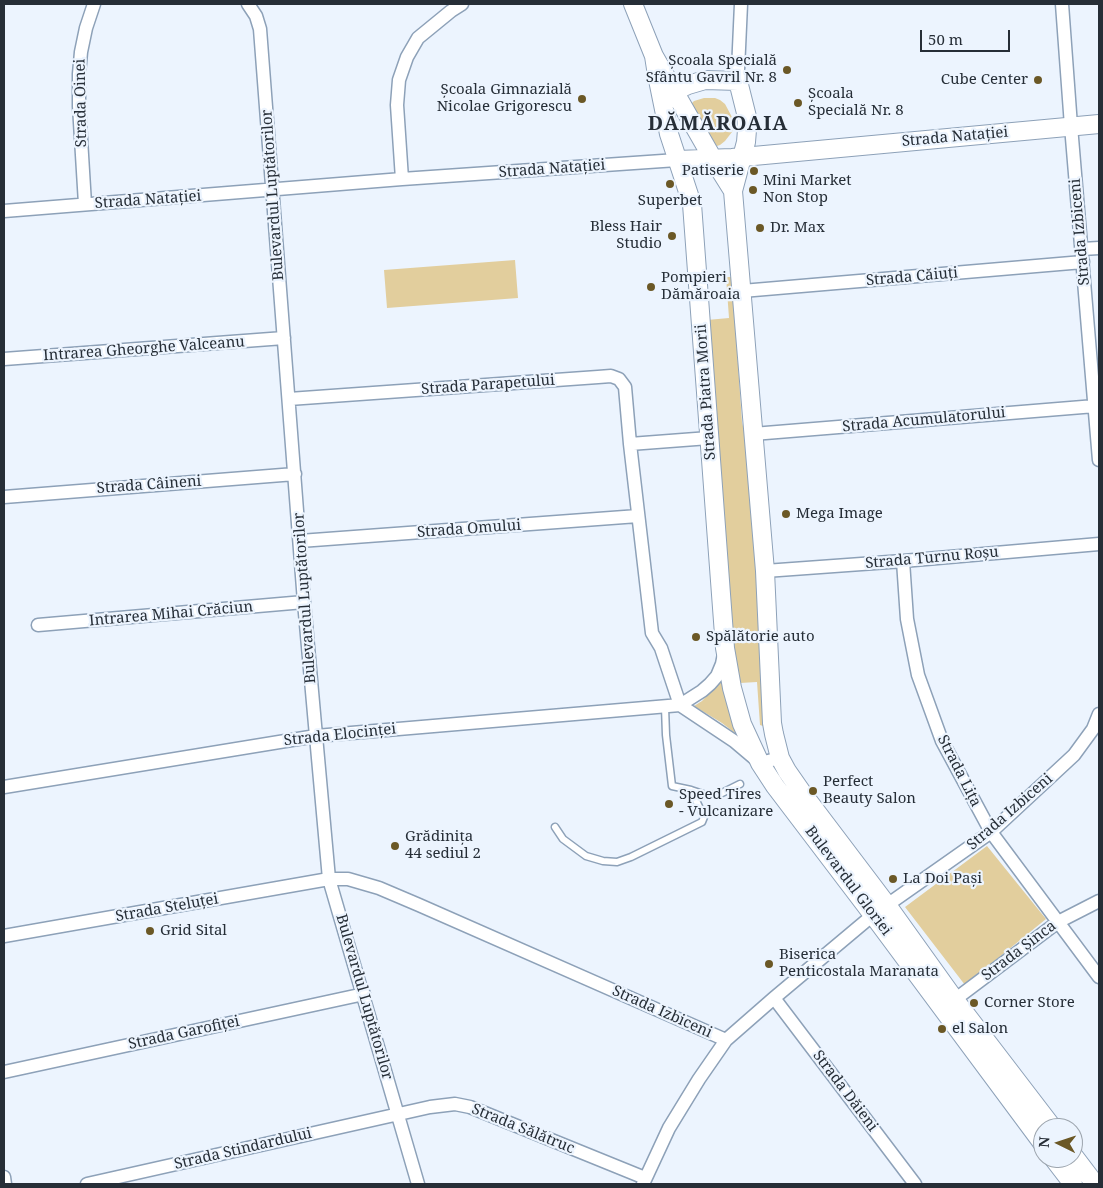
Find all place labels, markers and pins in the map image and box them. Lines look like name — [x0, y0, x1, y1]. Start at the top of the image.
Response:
place label: Școala Specială Sfântu Gavril Nr. 8 — [646, 52, 777, 87]
marker: Școala Specială Sfântu Gavril Nr. 8 — [781, 64, 793, 76]
place label: Cube Center — [941, 71, 1028, 89]
marker: Cube Center — [1032, 74, 1044, 86]
place label: Școala Gimnazială Nicolae Grigorescu — [437, 81, 572, 116]
place label: Școala Specială Nr. 8 — [808, 85, 904, 120]
marker: Școala Gimnazială Nicolae Grigorescu — [576, 93, 588, 105]
marker: Școala Specială Nr. 8 — [792, 97, 804, 109]
place label: Patiserie — [682, 162, 744, 180]
marker: Patiserie — [748, 165, 760, 177]
place label: Mini Market Non Stop — [763, 172, 852, 207]
marker: Superbet — [664, 178, 676, 190]
marker: Mini Market Non Stop — [747, 184, 759, 196]
place label: Superbet — [638, 192, 702, 210]
place label: Bless Hair Studio — [590, 218, 662, 253]
place label: Dr. Max — [770, 219, 825, 237]
marker: Dr. Max — [754, 222, 766, 234]
marker: Bless Hair Studio — [666, 230, 678, 242]
place label: Pompieri Dămăroaia — [661, 269, 740, 304]
marker: Pompieri Dămăroaia — [645, 281, 657, 293]
place label: Mega Image — [796, 505, 883, 523]
marker: Mega Image — [780, 508, 792, 520]
place label: Spălătorie auto — [706, 628, 815, 646]
marker: Spălătorie auto — [690, 631, 702, 643]
place label: Perfect Beauty Salon — [823, 773, 916, 808]
marker: Perfect Beauty Salon — [807, 785, 819, 797]
place label: Speed Tires - Vulcanizare — [679, 786, 773, 821]
marker: Speed Tires - Vulcanizare — [663, 798, 675, 810]
place label: Grădinița 44 sediul 2 — [405, 828, 481, 863]
marker: Grădinița 44 sediul 2 — [389, 840, 401, 852]
place label: La Doi Pași — [903, 870, 982, 888]
marker: La Doi Pași — [887, 873, 899, 885]
place label: Grid Sital — [160, 922, 227, 940]
marker: Grid Sital — [144, 925, 156, 937]
place label: Biserica Penticostala Maranata — [779, 946, 939, 981]
marker: Biserica Penticostala Maranata — [763, 958, 775, 970]
place label: Corner Store — [984, 994, 1075, 1012]
marker: Corner Store — [968, 997, 980, 1009]
place label: el Salon — [952, 1020, 1008, 1038]
marker: el Salon — [936, 1023, 948, 1035]

